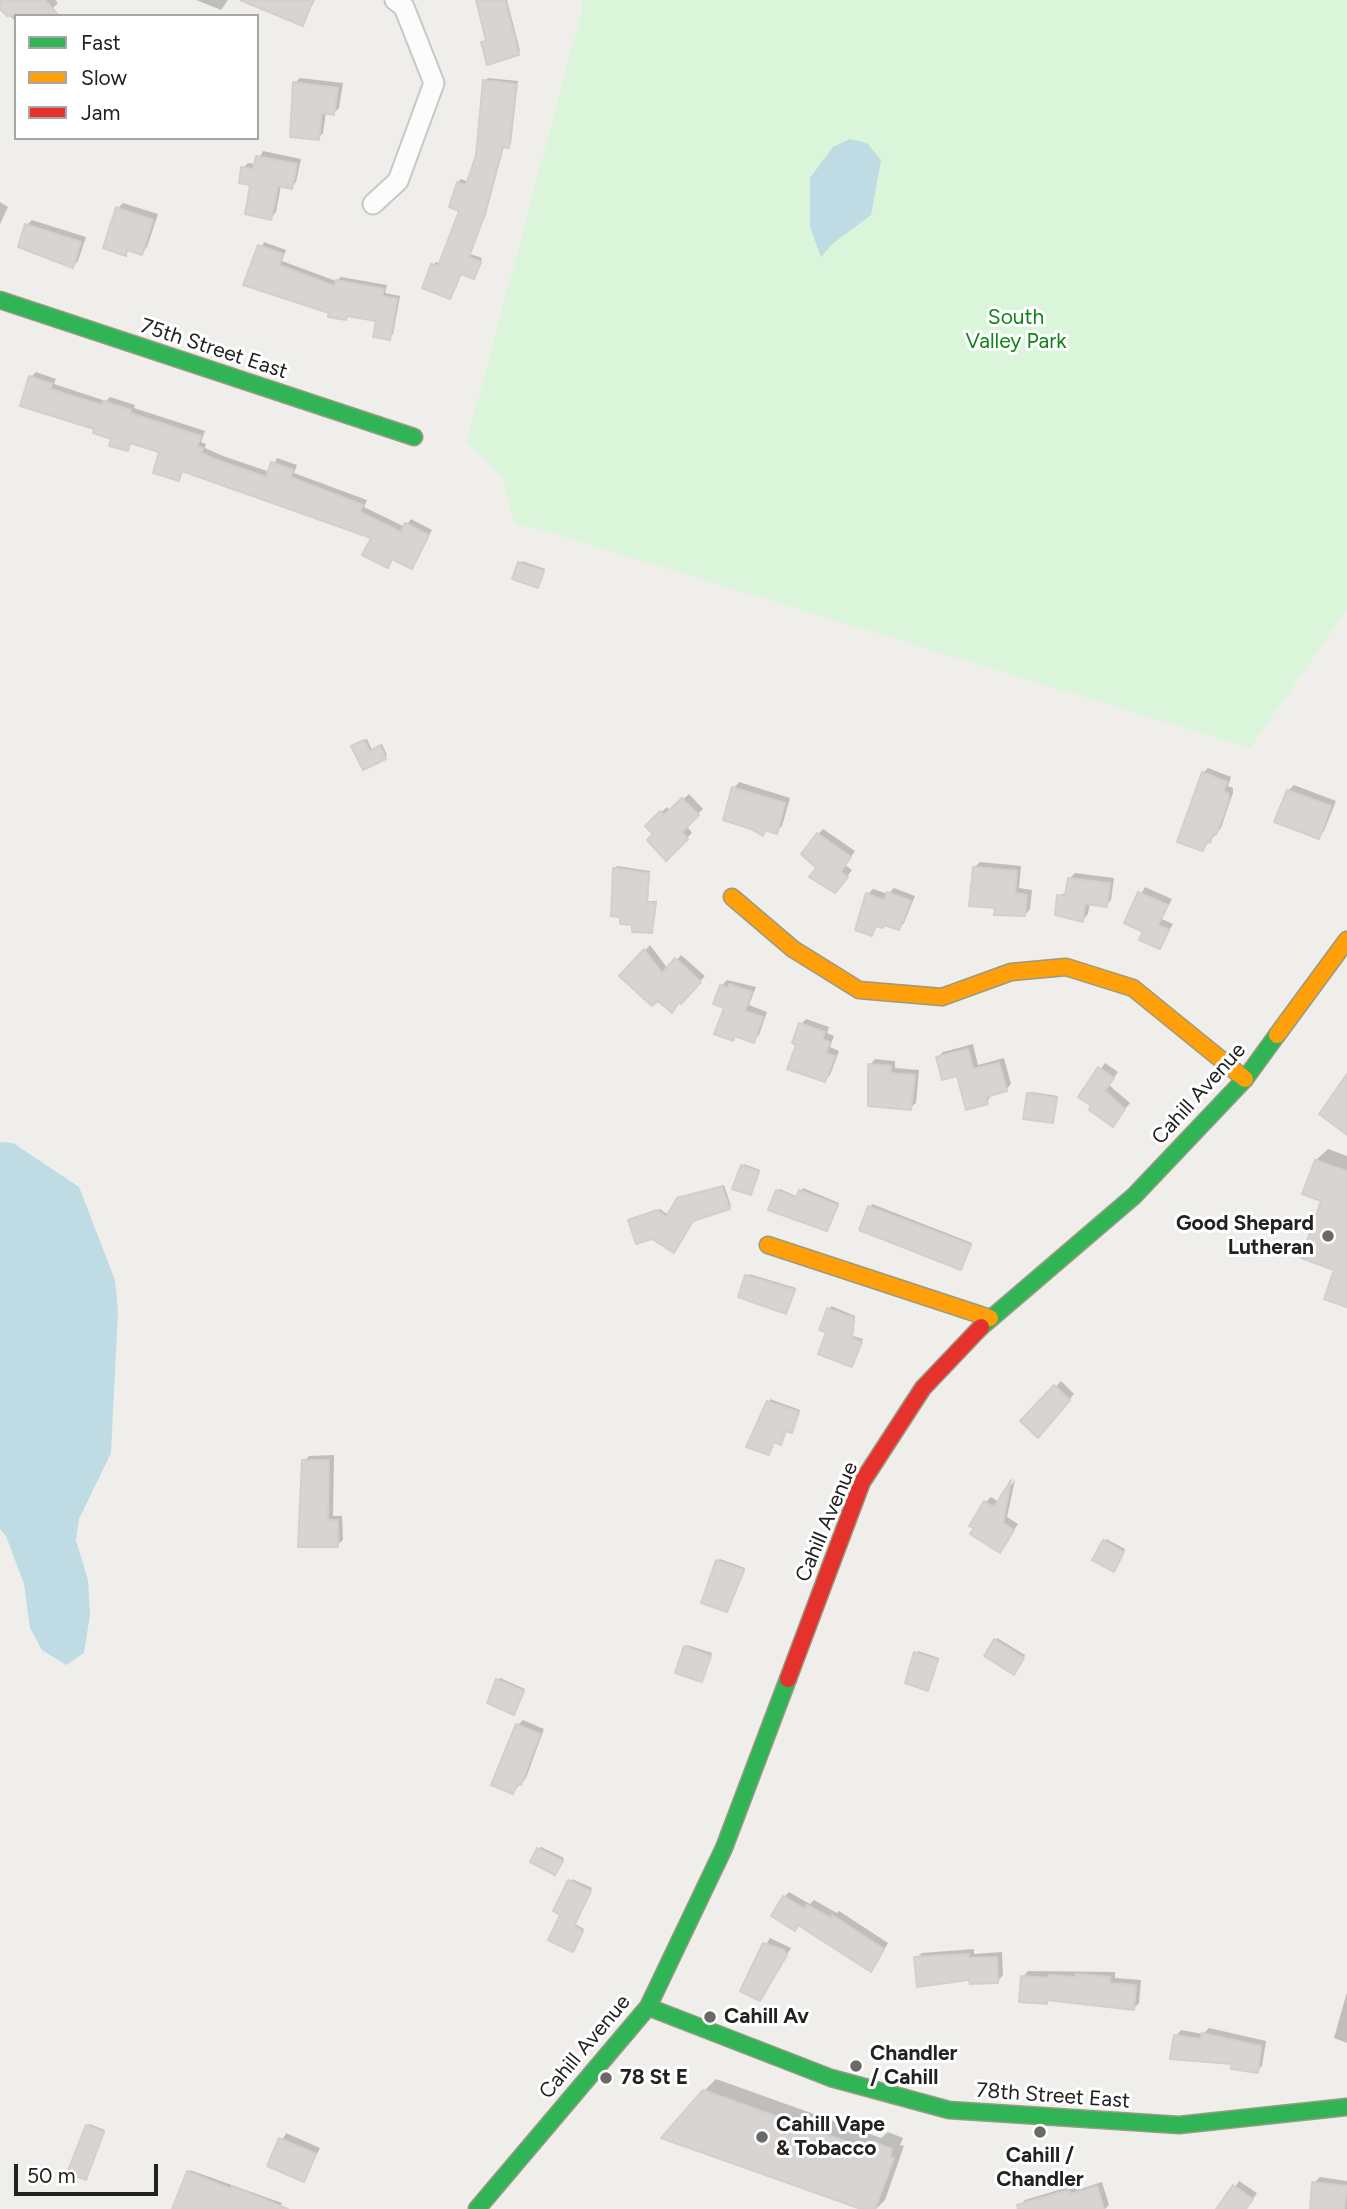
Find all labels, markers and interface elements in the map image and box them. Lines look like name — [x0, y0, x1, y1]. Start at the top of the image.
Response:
legend — [14, 14, 259, 140]
text: Fast — [81, 30, 121, 55]
text: Slow — [81, 65, 127, 90]
text: Jam — [81, 100, 120, 125]
park label: South Valley Park — [965, 305, 1067, 355]
street label: 75th Street East — [137, 313, 291, 385]
street label: Cahill Avenue — [1147, 1038, 1251, 1150]
place label: Good Shepard Lutheran — [1176, 1211, 1314, 1261]
marker: Good Shepard Lutheran — [1320, 1228, 1336, 1244]
street label: Cahill Avenue — [790, 1458, 864, 1586]
street label: Cahill Avenue — [534, 1990, 636, 2104]
place label: Cahill Av — [724, 2004, 809, 2030]
marker: Cahill Av — [702, 2009, 718, 2025]
place label: Chandler / Cahill — [870, 2041, 958, 2091]
marker: Chandler / Cahill — [848, 2058, 864, 2074]
place label: 78 St E — [620, 2065, 688, 2091]
marker: 78 St E — [598, 2070, 614, 2086]
street label: 78th Street East — [975, 2078, 1131, 2114]
place label: Cahill Vape & Tobacco — [776, 2112, 885, 2162]
marker: Cahill / Chandler — [1032, 2124, 1048, 2140]
marker: Cahill Vape & Tobacco — [754, 2129, 770, 2145]
place label: Cahill / Chandler — [996, 2143, 1084, 2193]
scale bar — [18, 2150, 161, 2194]
text: 50 m — [27, 2163, 76, 2188]

